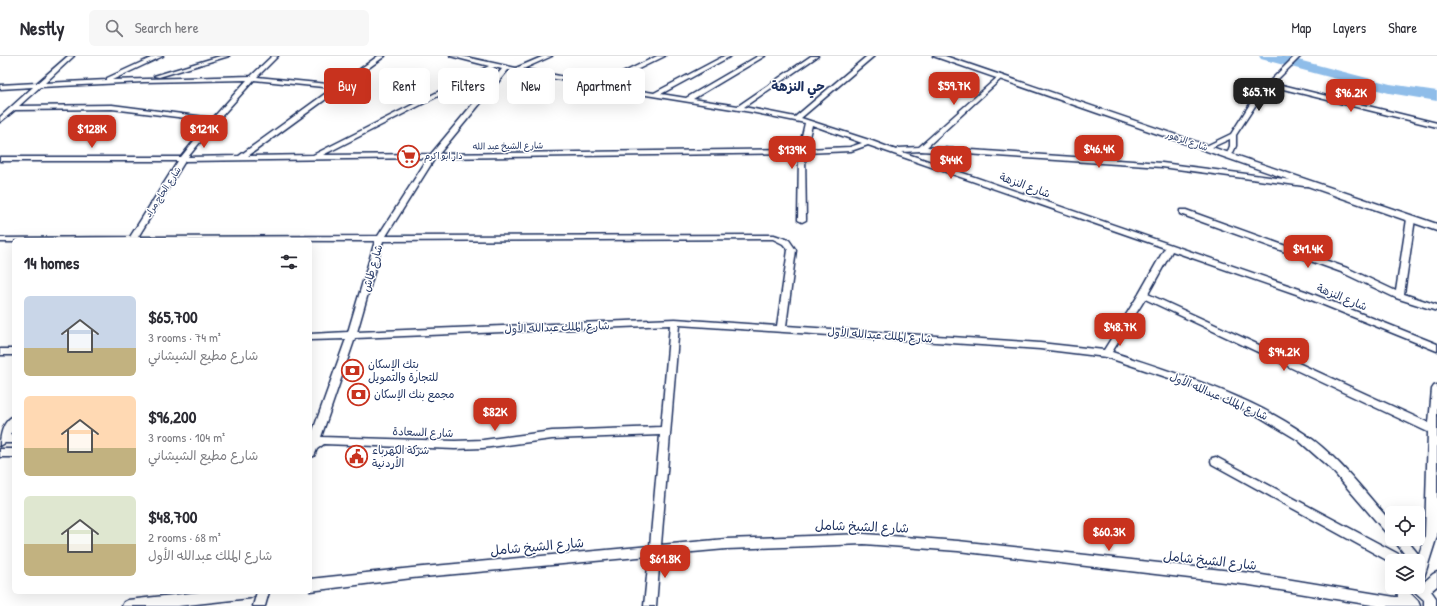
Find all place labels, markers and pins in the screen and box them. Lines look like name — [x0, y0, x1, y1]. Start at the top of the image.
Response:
pin: $59.7K — [921, 72, 987, 106]
pin: $65.7K — [1226, 78, 1292, 112]
pin: $96.2K — [1318, 79, 1384, 113]
pin: $128K — [64, 115, 120, 149]
pin: $121K — [176, 115, 232, 149]
pin: $46.4K — [1066, 135, 1132, 169]
pin: $139K — [764, 136, 820, 170]
supermarket icon: دار ابو اكرم — [396, 143, 422, 169]
pin: $44K — [927, 146, 975, 180]
place label: دار ابو اكرم — [424, 150, 463, 163]
pin: $41.4K — [1275, 235, 1341, 269]
pin: $48.7K — [1087, 313, 1153, 347]
pin: $94.2K — [1251, 338, 1317, 372]
bank icon: بتك الإسكان للتجارة والتمويل — [340, 357, 366, 383]
place label: بتك الإسكان للتجارة والتمويل — [368, 357, 438, 385]
bank icon: مجمع بنك الإسكان — [345, 381, 371, 407]
place label: مجمع بنك الإسكان — [374, 387, 454, 403]
pin: $82K — [471, 398, 519, 432]
public building icon: شركة الكهرباء الأردنية — [343, 443, 369, 469]
place label: شركة الكهرباء الأردنية — [372, 443, 429, 470]
pin: $60.3K — [1076, 518, 1142, 552]
pin: $61.8K — [632, 545, 698, 579]

